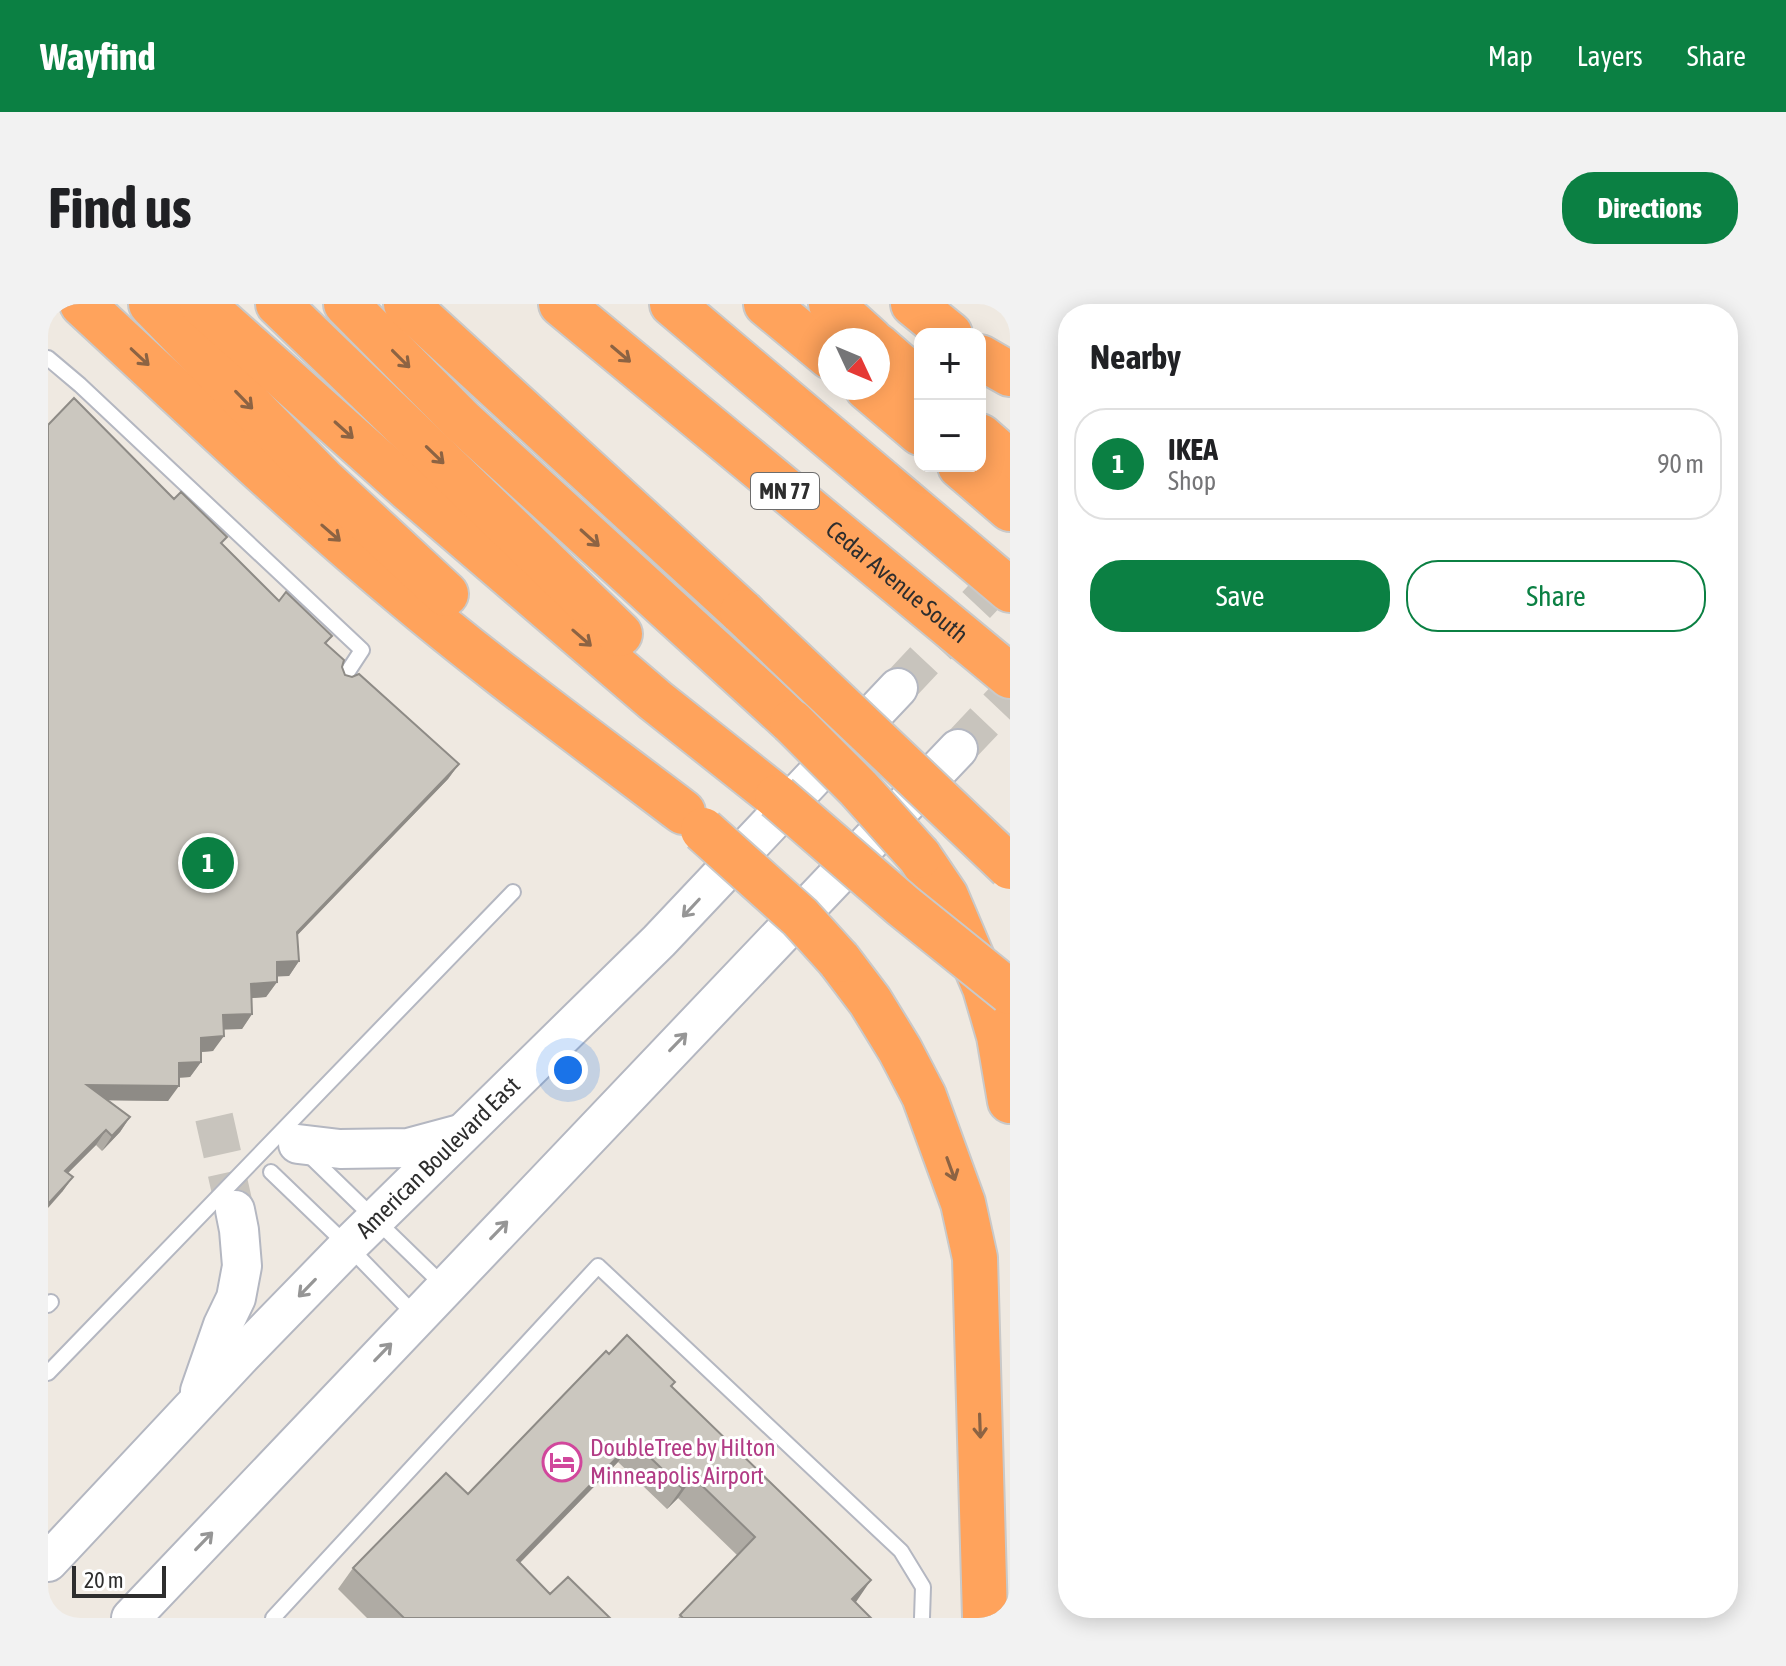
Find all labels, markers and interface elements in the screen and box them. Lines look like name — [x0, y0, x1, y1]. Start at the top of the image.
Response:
text: Wayfind — [40, 35, 155, 78]
text: Map — [1488, 40, 1533, 72]
text: Layers — [1577, 40, 1643, 72]
text: Share — [1687, 40, 1746, 72]
button: Directions — [1562, 172, 1738, 244]
text: Find us — [48, 176, 192, 240]
north arrow — [818, 328, 890, 400]
map controls — [914, 328, 986, 472]
button: + — [914, 328, 986, 400]
text: Nearby — [1090, 337, 1181, 376]
one-way arrow — [610, 345, 630, 363]
one-way arrow — [129, 348, 149, 366]
one-way arrow — [391, 349, 410, 368]
one-way arrow — [235, 390, 254, 410]
button: − — [914, 400, 986, 472]
one-way arrow — [333, 421, 353, 439]
text: IKEA — [1168, 432, 1218, 466]
one-way arrow — [425, 446, 445, 465]
text: 1 — [1112, 449, 1124, 479]
text: 90 m — [1657, 449, 1704, 479]
text: Shop — [1168, 466, 1216, 496]
road number: MN 77 — [751, 473, 819, 509]
street label: Cedar Avenue South — [821, 515, 973, 648]
one-way arrow — [321, 524, 341, 542]
one-way arrow — [580, 528, 600, 546]
button: Save — [1090, 560, 1390, 632]
button: Share — [1406, 560, 1706, 632]
one-way arrow — [572, 629, 592, 647]
pin: 1 — [182, 833, 234, 893]
one-way arrow — [681, 898, 700, 918]
one-way arrow — [669, 1032, 688, 1052]
your location — [548, 1050, 588, 1090]
street label: American Boulevard East — [351, 1071, 525, 1243]
one-way arrow — [945, 1156, 960, 1181]
one-way arrow — [489, 1221, 508, 1241]
one-way arrow — [298, 1278, 317, 1297]
one-way arrow — [373, 1342, 392, 1362]
one-way arrow — [972, 1412, 987, 1439]
place label: DoubleTree by Hilton Minneapolis Airport — [590, 1434, 776, 1489]
hotel icon: DoubleTree by Hilton Minneapolis Airport — [541, 1441, 583, 1483]
one-way arrow — [194, 1531, 212, 1551]
scale bar — [72, 1562, 166, 1598]
text: 20 m — [84, 1567, 124, 1593]

